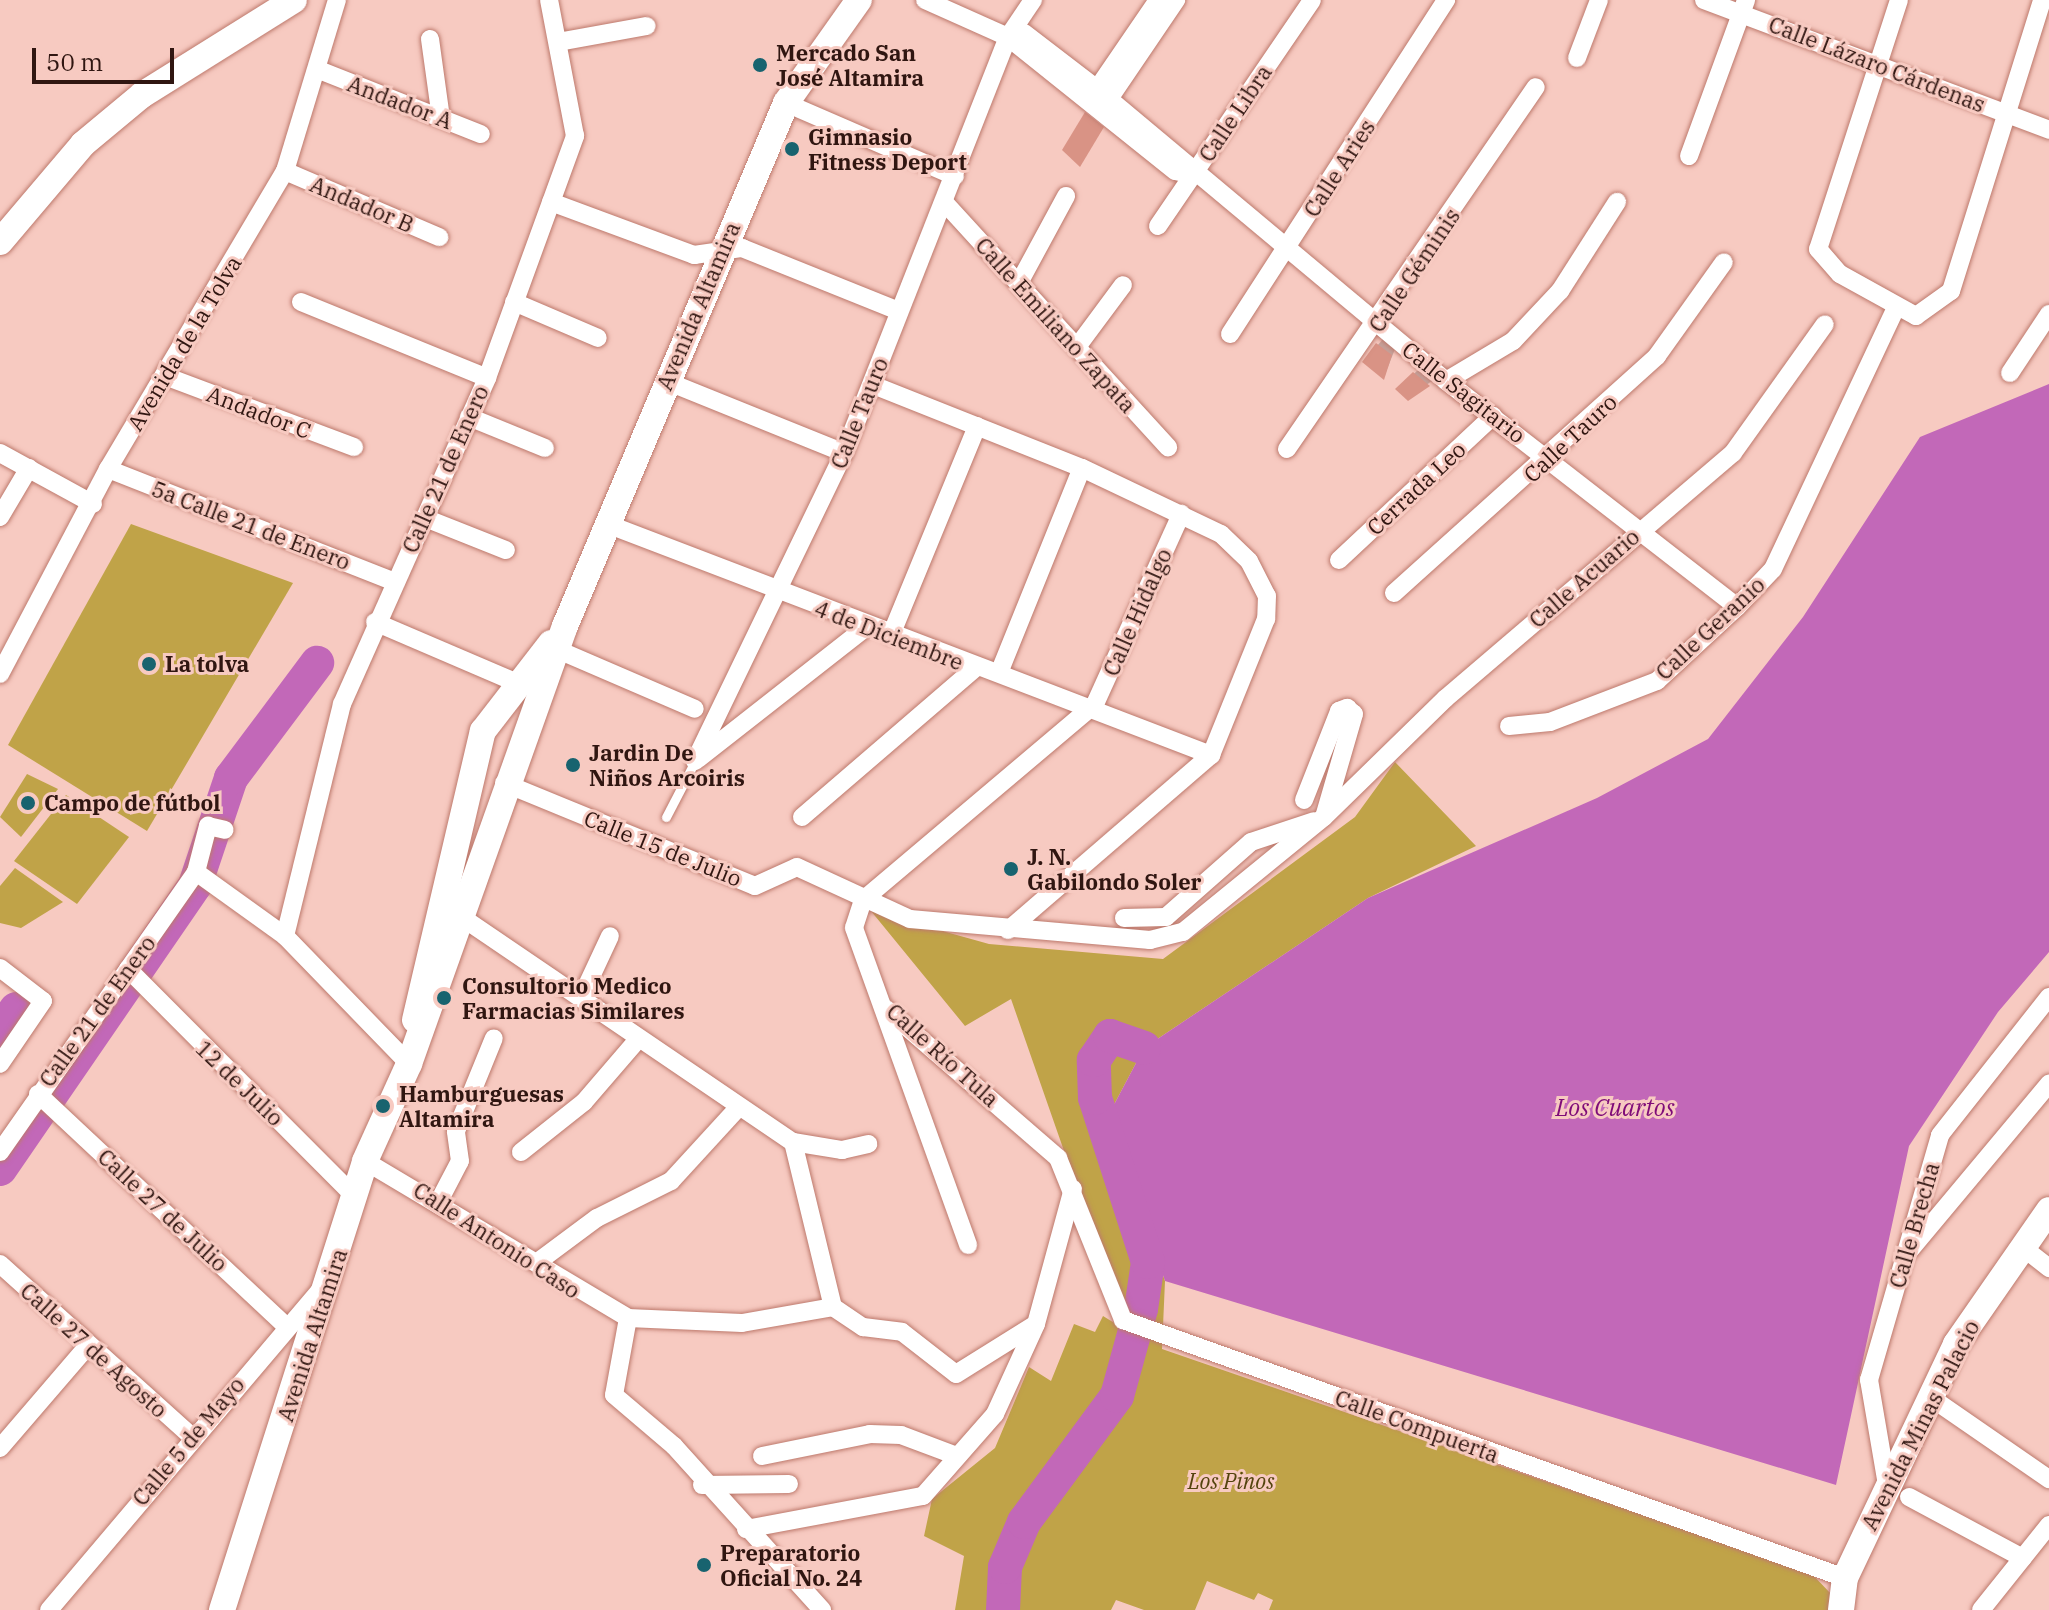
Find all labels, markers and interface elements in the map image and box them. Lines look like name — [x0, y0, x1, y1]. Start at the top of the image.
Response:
street label: Calle Lázaro Cárdenas — [1765, 11, 1989, 117]
scale bar — [36, 32, 178, 82]
place label: Mercado San José Altamira — [776, 39, 924, 90]
text: 50 m — [46, 46, 103, 78]
marker: Mercado San José Altamira — [751, 56, 769, 74]
street label: Calle Libra — [1193, 60, 1277, 166]
street label: Andador A — [344, 70, 456, 134]
street label: Calle Aries — [1298, 114, 1380, 222]
place label: Gimnasio Fitness Deport — [808, 123, 967, 174]
marker: Gimnasio Fitness Deport — [783, 140, 801, 158]
street label: Andador B — [306, 170, 418, 238]
street label: Calle Géminis — [1363, 203, 1465, 337]
street label: Avenida Altamira — [651, 218, 745, 394]
street label: Calle Emiliano Zapata — [970, 232, 1142, 418]
street label: Avenida de la Tolva — [121, 251, 247, 435]
street label: Calle Sagitario — [1397, 336, 1531, 448]
street label: Calle Tauro — [825, 354, 893, 472]
street label: Andador C — [203, 380, 315, 444]
street label: Calle 21 de Enero — [396, 381, 494, 557]
street label: Calle Tauro — [1518, 388, 1622, 488]
street label: Cerrada Leo — [1361, 436, 1471, 540]
street label: 5a Calle 21 de Enero — [148, 475, 354, 575]
street label: Calle Acuario — [1524, 523, 1644, 633]
street label: Calle Hidalgo — [1097, 544, 1177, 680]
street label: Calle Geranio — [1650, 571, 1770, 685]
street label: 4 de Diciembre — [811, 595, 967, 675]
place label: La tolva — [165, 651, 249, 677]
marker: La tolva — [140, 655, 158, 673]
place label: Jardin De Niños Arcoiris — [589, 739, 745, 790]
marker: Jardin De Niños Arcoiris — [564, 756, 582, 774]
place label: Campo de fútbol — [44, 790, 221, 816]
marker: Campo de fútbol — [19, 794, 37, 812]
street label: Calle 15 de Julio — [580, 804, 746, 892]
place label: J. N. Gabilondo Soler — [1027, 843, 1201, 894]
marker: J. N. Gabilondo Soler — [1002, 860, 1020, 878]
street label: Calle 21 de Enero — [33, 930, 161, 1092]
place label: Consultorio Medico Farmacias Similares — [462, 972, 685, 1024]
marker: Consultorio Medico Farmacias Similares — [433, 987, 455, 1009]
street label: Calle Río Tula — [882, 998, 1004, 1112]
street label: 12 de Julio — [191, 1035, 289, 1131]
place label: Hamburguesas Altamira — [399, 1080, 564, 1132]
water label: Los Cuartos — [1555, 1094, 1675, 1122]
marker: Hamburguesas Altamira — [374, 1097, 392, 1115]
street label: Calle 27 de Julio — [93, 1143, 233, 1277]
street label: Calle Brecha — [1883, 1159, 1945, 1291]
street label: Calle Antonio Caso — [409, 1176, 585, 1304]
street label: Avenida Altamira — [272, 1245, 352, 1425]
street label: Calle 27 de Agosto — [15, 1277, 173, 1423]
street label: Avenida Minas Palacio — [1856, 1316, 1984, 1534]
street label: Calle 5 de Mayo — [127, 1371, 249, 1511]
street label: Calle Compuerta — [1332, 1384, 1502, 1468]
park label: Los Pinos — [1188, 1468, 1274, 1494]
place label: Preparatorio Oficial No. 24 — [720, 1539, 862, 1590]
marker: Preparatorio Oficial No. 24 — [695, 1556, 713, 1574]

